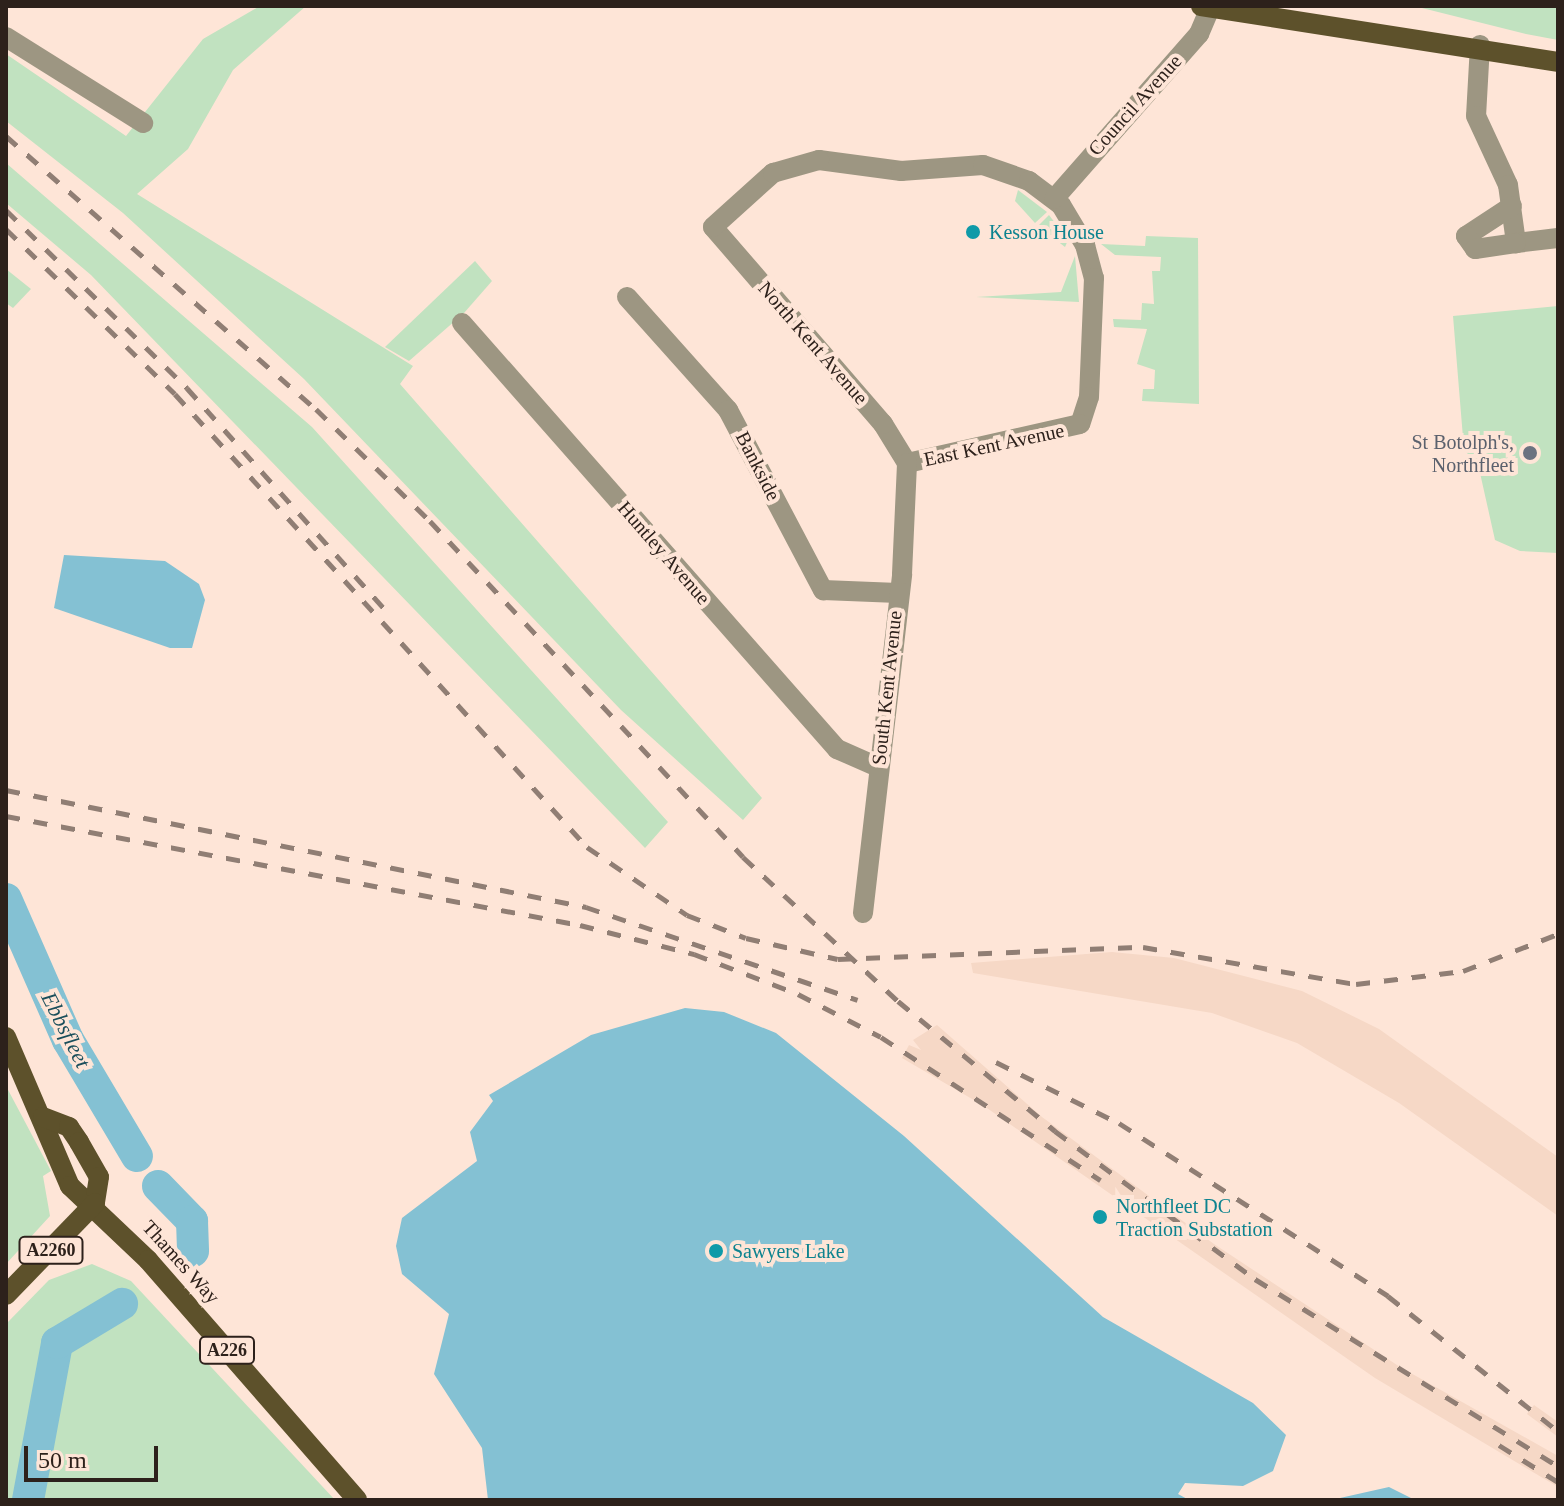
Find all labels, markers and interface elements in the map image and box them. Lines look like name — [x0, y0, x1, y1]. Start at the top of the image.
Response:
street label: Council Avenue — [1083, 49, 1187, 161]
place label: Kesson House — [989, 220, 1104, 244]
marker: Kesson House — [964, 223, 982, 241]
street label: North Kent Avenue — [753, 276, 873, 410]
street label: East Kent Avenue — [921, 418, 1067, 472]
street label: Bankside — [730, 427, 786, 505]
place label: St Botolph's, Northfleet — [1411, 430, 1514, 477]
marker: St Botolph's, Northfleet — [1521, 444, 1539, 462]
street label: Huntley Avenue — [612, 496, 716, 610]
street label: South Kent Avenue — [867, 609, 907, 767]
water label: Ebbsfleet — [36, 988, 96, 1072]
place label: Northfleet DC Traction Substation — [1116, 1194, 1272, 1241]
marker: Northfleet DC Traction Substation — [1091, 1208, 1109, 1226]
street label: Thames Way — [137, 1215, 225, 1309]
road number: A2260 — [17, 1236, 85, 1264]
place label: Sawyers Lake — [732, 1239, 845, 1263]
marker: Sawyers Lake — [707, 1242, 725, 1260]
road number: A226 — [199, 1336, 255, 1364]
scale bar — [28, 1430, 162, 1480]
text: 50 m — [38, 1447, 87, 1473]

